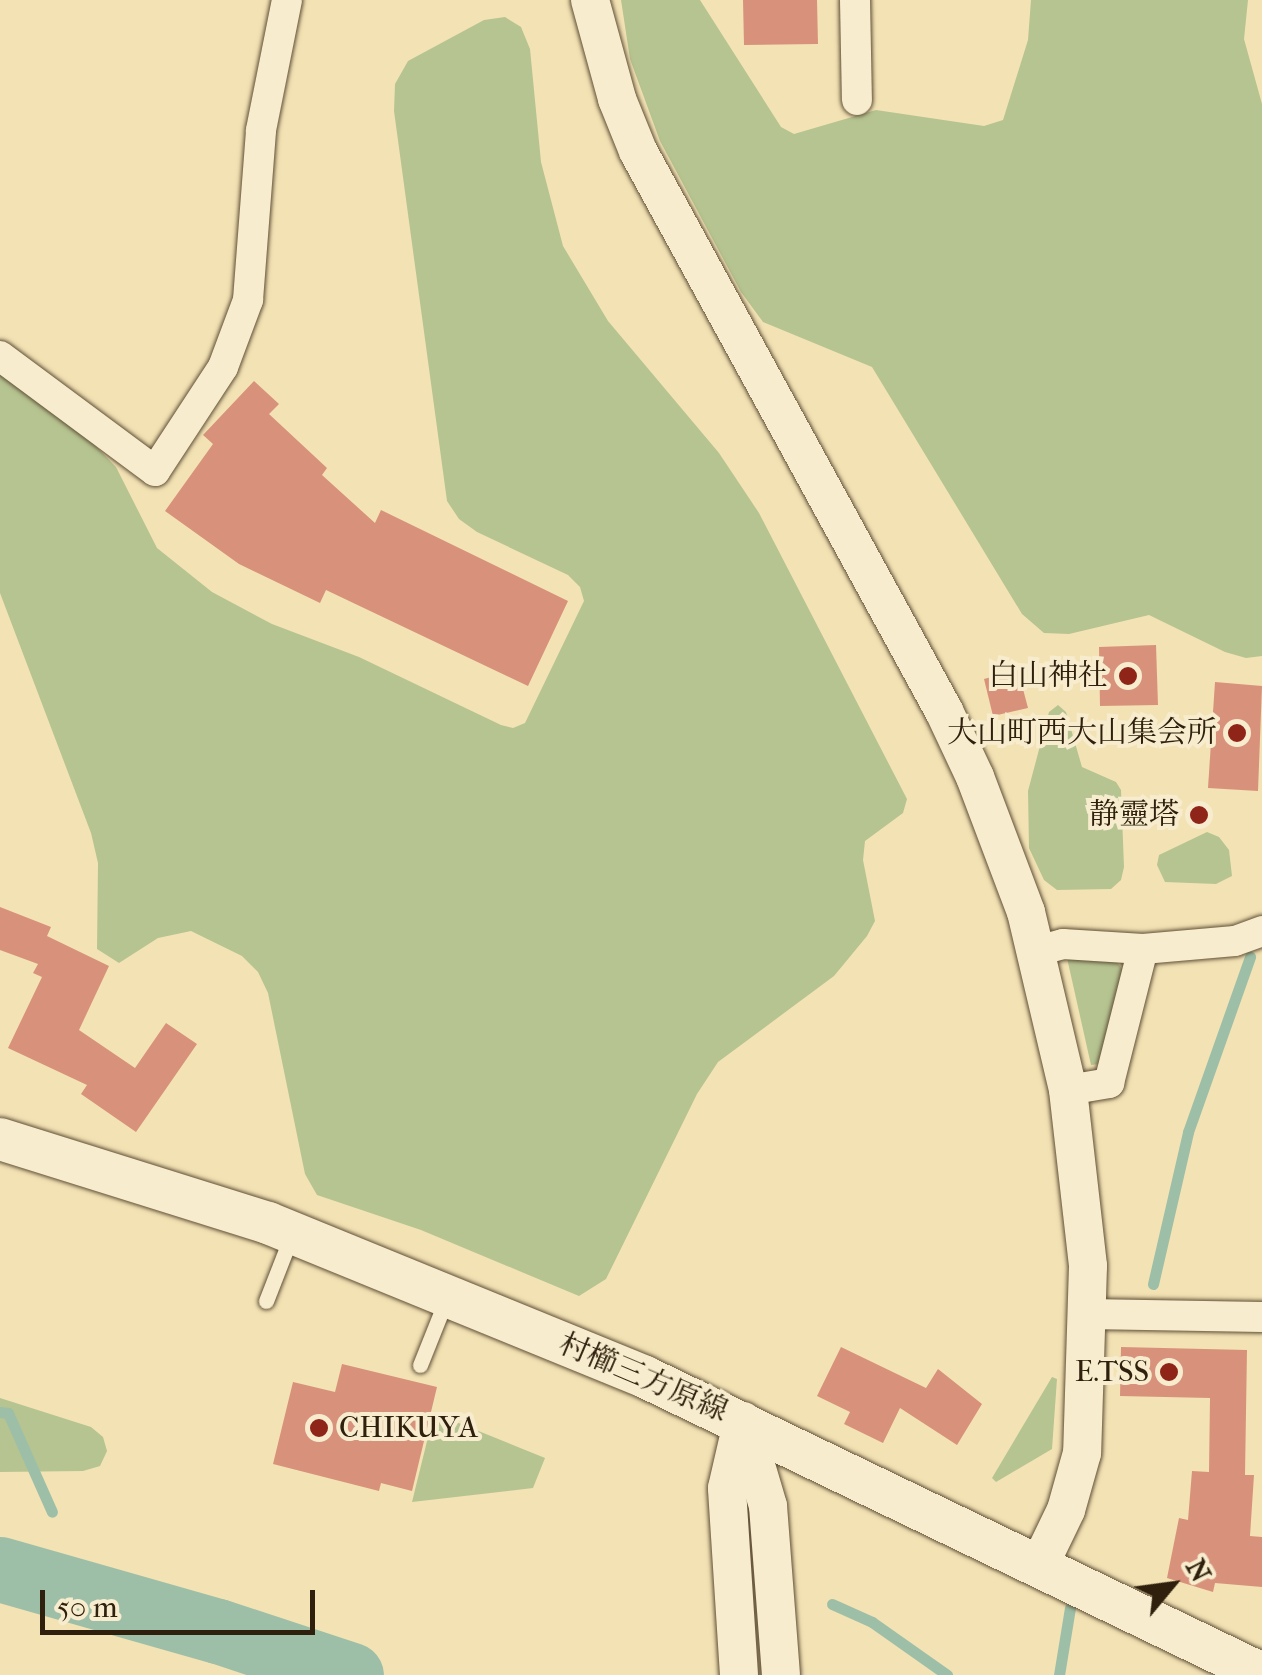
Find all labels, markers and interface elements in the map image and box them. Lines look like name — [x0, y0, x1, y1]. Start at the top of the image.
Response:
place label: 白山神社 — [988, 658, 1108, 694]
marker: 白山神社 — [1117, 665, 1139, 687]
place label: 大山町西大山集会所 — [947, 715, 1217, 751]
marker: 大山町西大山集会所 — [1226, 722, 1248, 744]
place label: 静靈塔 — [1089, 797, 1179, 833]
marker: 静靈塔 — [1188, 804, 1210, 826]
street label: 村櫛三方原線 — [553, 1326, 733, 1430]
place label: E.TSS — [1075, 1354, 1149, 1390]
marker: E.TSS — [1158, 1361, 1180, 1383]
place label: CHIKUYA — [339, 1410, 478, 1446]
marker: CHIKUYA — [308, 1417, 330, 1439]
north arrow — [1122, 1535, 1222, 1635]
text: N — [1179, 1553, 1218, 1588]
scale bar — [45, 1570, 320, 1632]
text: 50 m — [57, 1590, 118, 1625]

